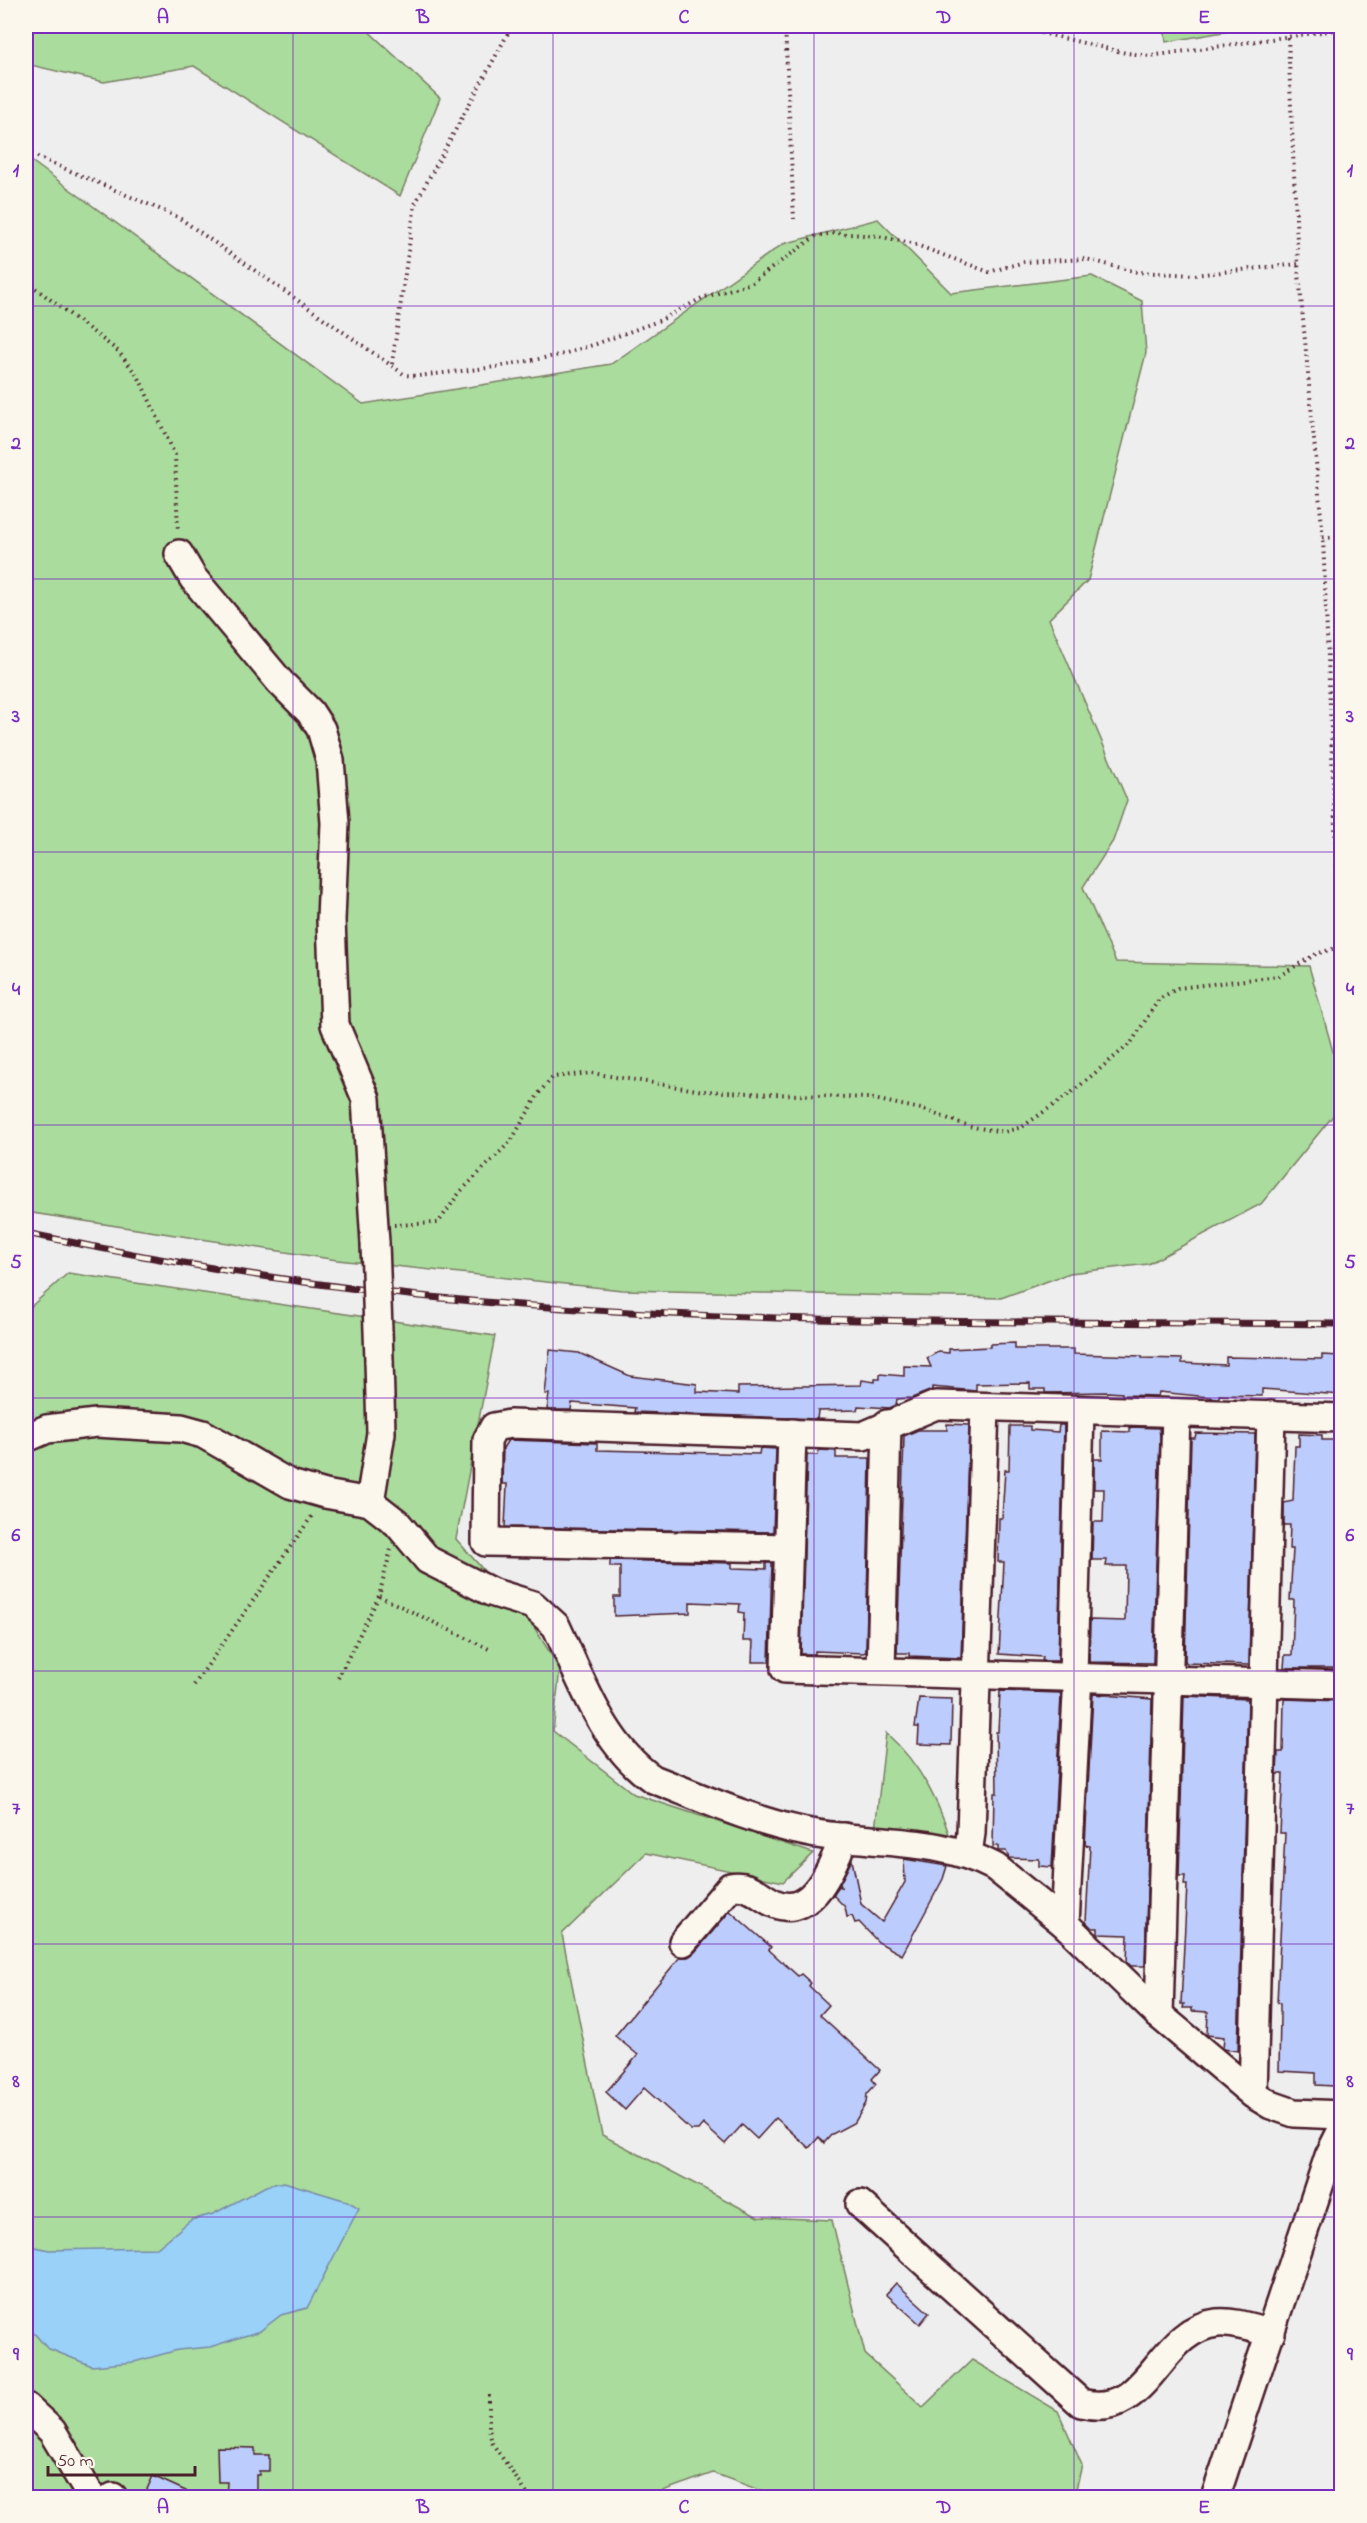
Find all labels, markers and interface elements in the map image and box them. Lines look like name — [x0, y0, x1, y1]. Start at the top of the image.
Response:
text: A — [157, 4, 169, 33]
text: B — [415, 4, 430, 33]
text: C — [679, 4, 690, 33]
text: D — [936, 4, 951, 33]
text: E — [1198, 4, 1210, 33]
text: 1 — [13, 157, 20, 186]
text: 1 — [1347, 157, 1354, 186]
text: 2 — [10, 430, 21, 459]
text: 2 — [1344, 430, 1355, 459]
text: 3 — [11, 703, 20, 732]
text: 3 — [1345, 703, 1354, 732]
text: 4 — [12, 976, 21, 1005]
text: 4 — [1346, 976, 1355, 1005]
text: 5 — [10, 1249, 22, 1278]
text: 5 — [1344, 1249, 1356, 1278]
text: 6 — [12, 1522, 21, 1551]
text: 6 — [1346, 1522, 1355, 1551]
text: 7 — [12, 1795, 21, 1824]
text: 7 — [1346, 1795, 1355, 1824]
text: 8 — [11, 2068, 20, 2097]
text: 8 — [1345, 2068, 1354, 2097]
text: 9 — [12, 2341, 20, 2370]
text: 9 — [1346, 2341, 1354, 2370]
scale bar — [48, 2439, 195, 2477]
text: 50 m — [57, 2449, 94, 2475]
text: A — [157, 2494, 169, 2523]
text: B — [415, 2494, 430, 2523]
text: C — [679, 2494, 690, 2523]
text: D — [936, 2494, 951, 2523]
text: E — [1198, 2494, 1210, 2523]

